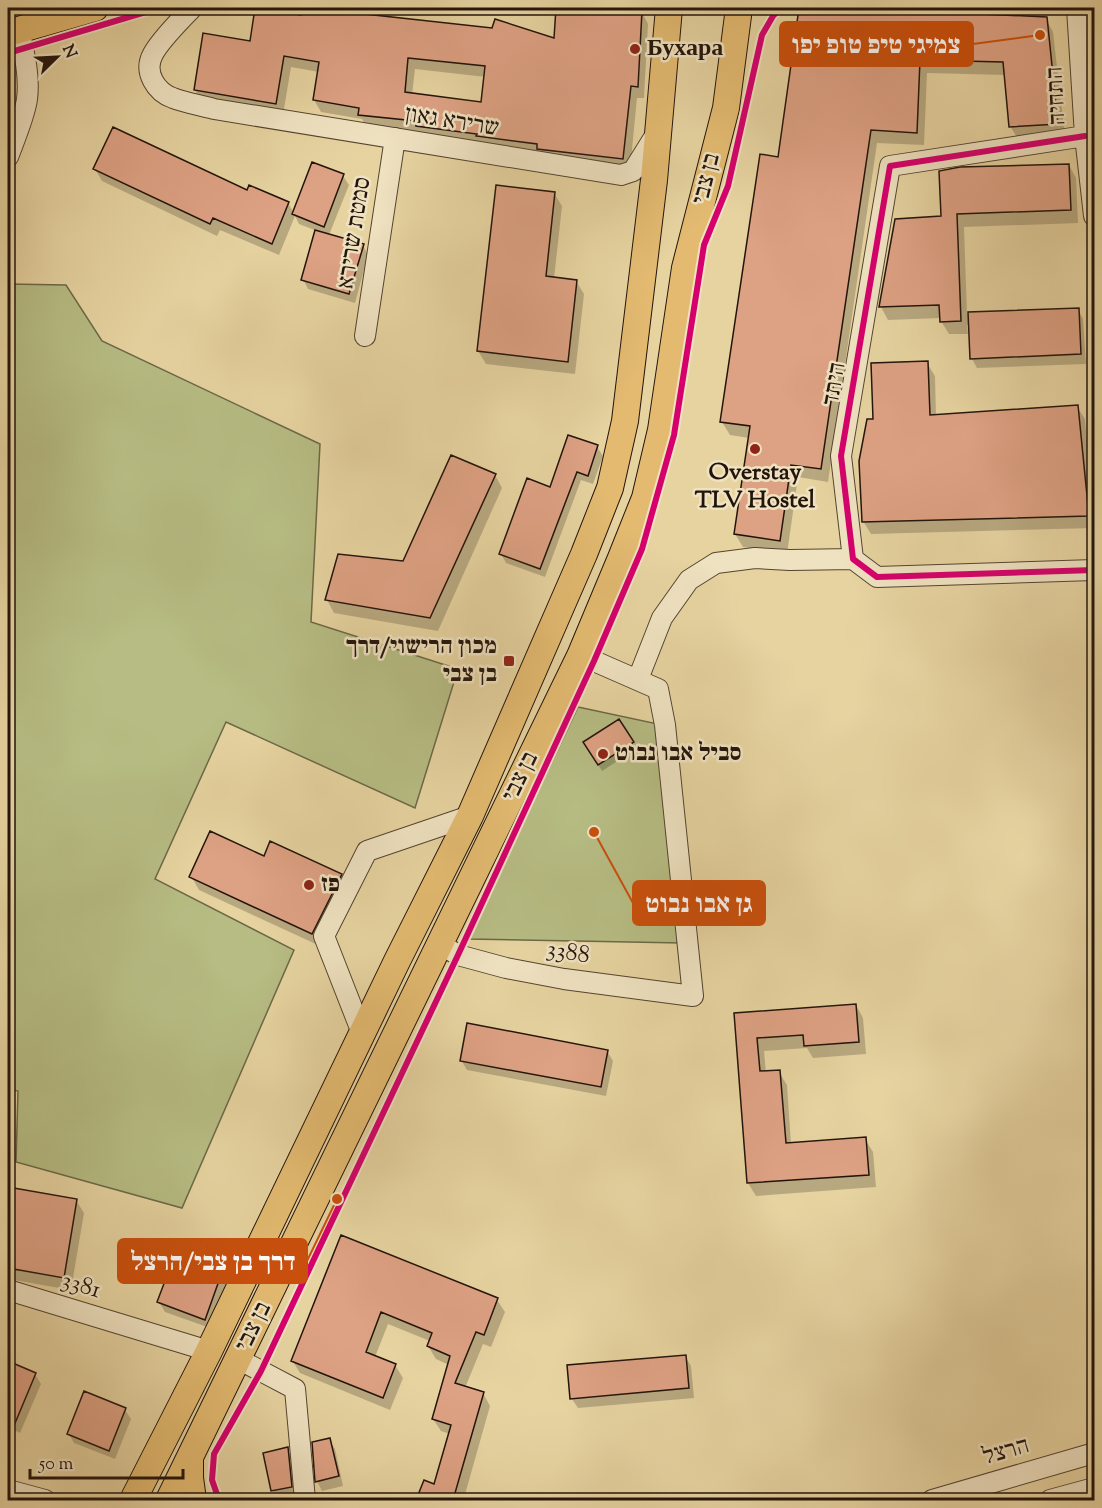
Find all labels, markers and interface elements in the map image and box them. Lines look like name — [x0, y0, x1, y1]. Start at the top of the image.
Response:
callout: צמיגי טיפ טופ יפו — [780, 22, 973, 66]
north arrow — [27, 27, 87, 87]
text: צמיגי טיפ טופ יפו — [792, 28, 960, 65]
place label: Бухара — [647, 32, 723, 66]
text: N — [55, 41, 82, 63]
marker: Бухара — [628, 42, 642, 56]
street label: התחיה — [1038, 66, 1076, 126]
street label: שרירא גאון — [403, 98, 501, 146]
street label: בן צבי — [684, 150, 730, 208]
street label: סמטת שרירא — [329, 175, 381, 291]
street label: היתד — [814, 360, 856, 408]
marker: Overstay TLV Hostel — [748, 442, 762, 456]
place label: Overstay TLV Hostel — [695, 456, 816, 518]
place label: מכון הרישוי/דרך בן צבי — [346, 630, 497, 692]
marker: מכון הרישוי/דרך בן צבי — [502, 654, 516, 668]
place label: סביל אבו נבוט — [615, 737, 742, 771]
street label: בן צבי — [494, 746, 548, 808]
marker: סביל אבו נבוט — [596, 747, 610, 761]
place label: פז — [321, 868, 340, 902]
marker: פז — [302, 878, 316, 892]
callout: גן אבו נבוט — [633, 881, 765, 925]
text: גן אבו נבוט — [645, 887, 753, 924]
street label: 3388 — [544, 933, 592, 973]
callout: דרך בן צבי/הרצל — [118, 1239, 307, 1283]
text: דרך בן צבי/הרצל — [131, 1245, 295, 1282]
street label: 3381 — [57, 1264, 105, 1308]
street label: בן צבי — [227, 1296, 281, 1358]
street label: הרצל — [979, 1429, 1033, 1475]
scale bar — [30, 1442, 183, 1480]
text: 50 m — [38, 1452, 74, 1478]

